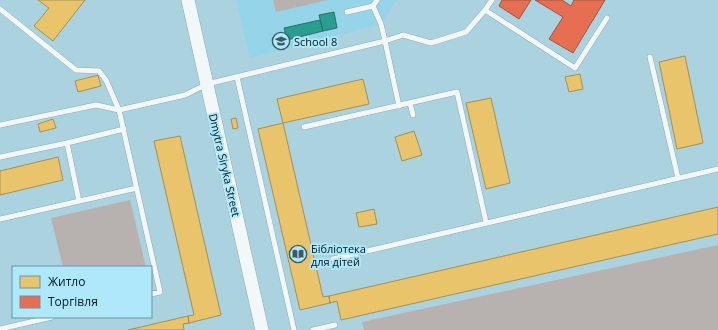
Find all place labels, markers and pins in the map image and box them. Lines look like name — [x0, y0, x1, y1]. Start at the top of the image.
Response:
school or university icon: School 8 — [271, 31, 291, 51]
place label: School 8 — [294, 34, 337, 49]
place label: Бібліотека для дітей — [311, 241, 366, 269]
library icon: Бібліотека для дітей — [288, 244, 308, 264]

